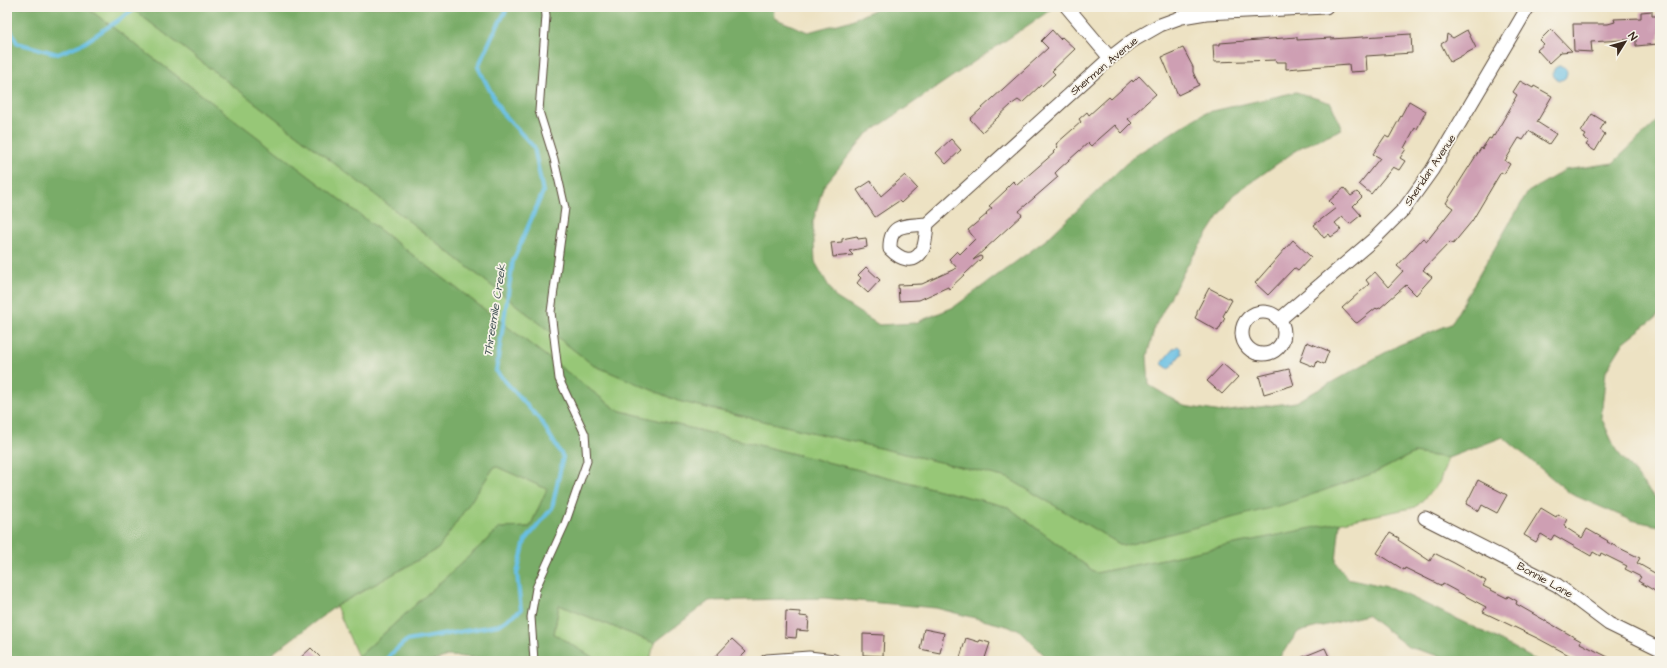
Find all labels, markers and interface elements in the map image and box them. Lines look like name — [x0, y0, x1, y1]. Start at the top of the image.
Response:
north arrow — [1605, 22, 1645, 62]
text: N — [1625, 29, 1641, 44]
street label: Sherman Avenue — [1067, 33, 1141, 99]
street label: Sheridan Avenue — [1401, 131, 1459, 209]
water label: Threemile Creek — [479, 262, 511, 357]
street label: Bonnie Lane — [1514, 558, 1576, 602]

